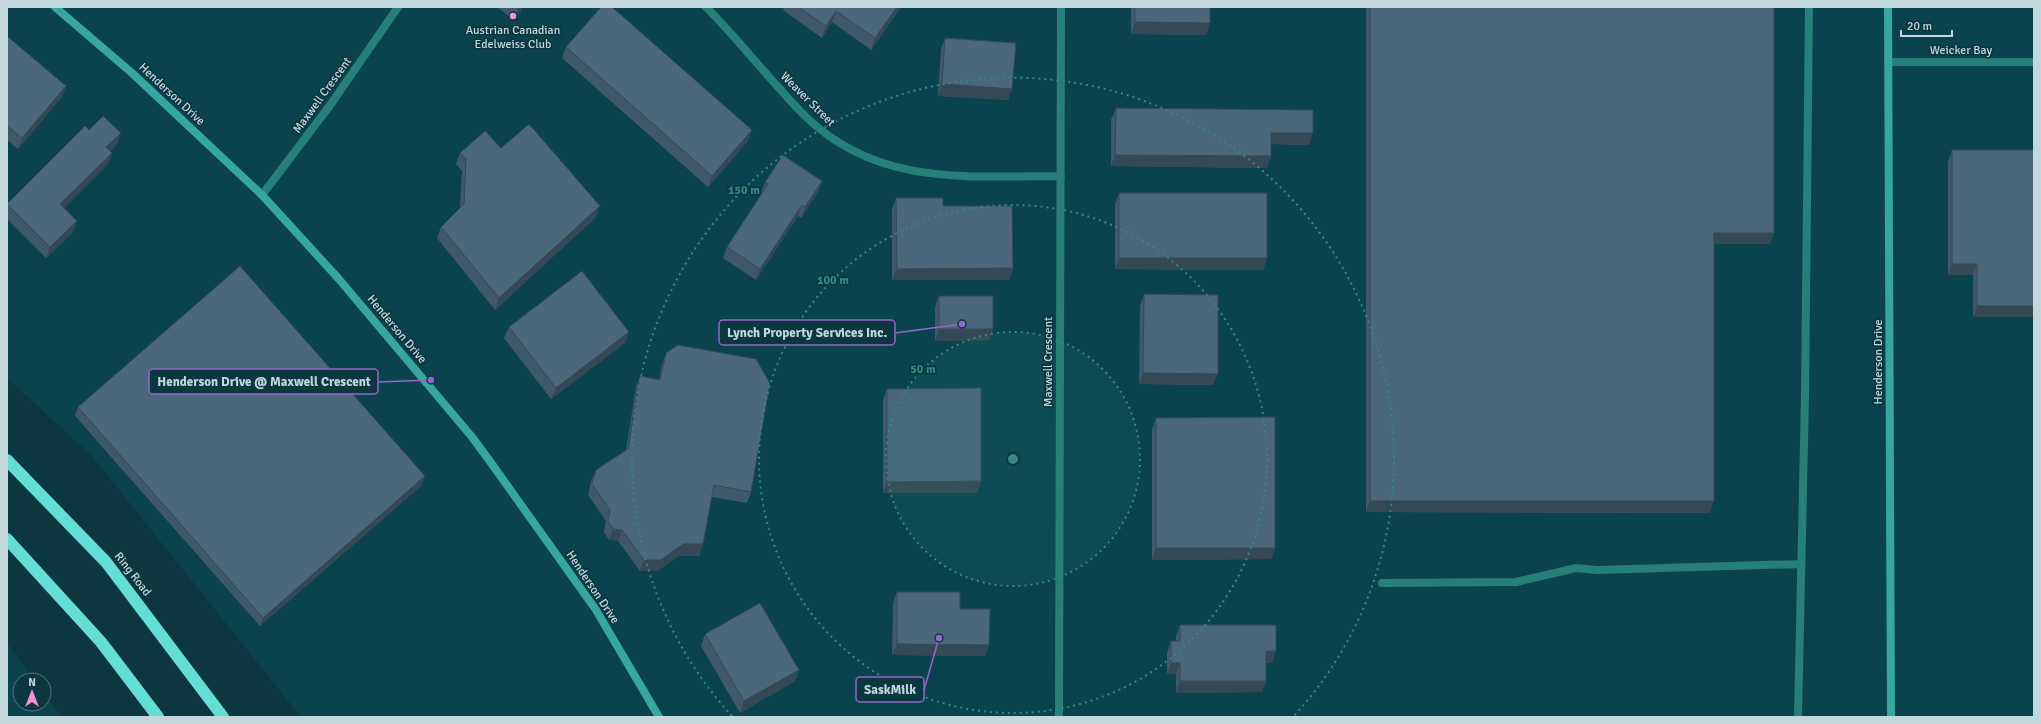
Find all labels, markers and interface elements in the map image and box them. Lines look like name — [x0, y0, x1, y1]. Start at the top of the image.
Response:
marker: Austrian Canadian Edelweiss Club — [508, 11, 518, 21]
scale bar — [1901, 12, 1952, 38]
text: 20 m — [1907, 19, 1932, 34]
place label: Austrian Canadian Edelweiss Club — [466, 23, 560, 52]
street label: Weicker Bay — [1930, 43, 1993, 58]
street label: Maxwell Crescent — [290, 54, 355, 136]
street label: Henderson Drive — [135, 60, 208, 129]
street label: Weaver Street — [777, 69, 838, 130]
text: 150 m — [728, 183, 760, 198]
text: 100 m — [817, 273, 849, 288]
street label: Henderson Drive — [364, 292, 430, 367]
street label: Maxwell Crescent — [1041, 317, 1056, 407]
callout: Lynch Property Services Inc. — [719, 320, 895, 345]
street label: Henderson Drive — [1871, 320, 1886, 404]
text: Lynch Property Services Inc. — [727, 325, 887, 341]
text: 50 m — [910, 362, 936, 377]
callout: Henderson Drive @ Maxwell Crescent — [149, 369, 378, 394]
text: Henderson Drive @ Maxwell Crescent — [157, 374, 371, 390]
centre of rings — [1006, 452, 1020, 466]
street label: Henderson Drive — [563, 548, 623, 627]
street label: Ring Road — [111, 549, 154, 599]
north arrow — [12, 672, 52, 712]
text: N — [28, 676, 36, 689]
callout: SaskMilk — [856, 677, 924, 702]
text: SaskMilk — [864, 682, 916, 698]

